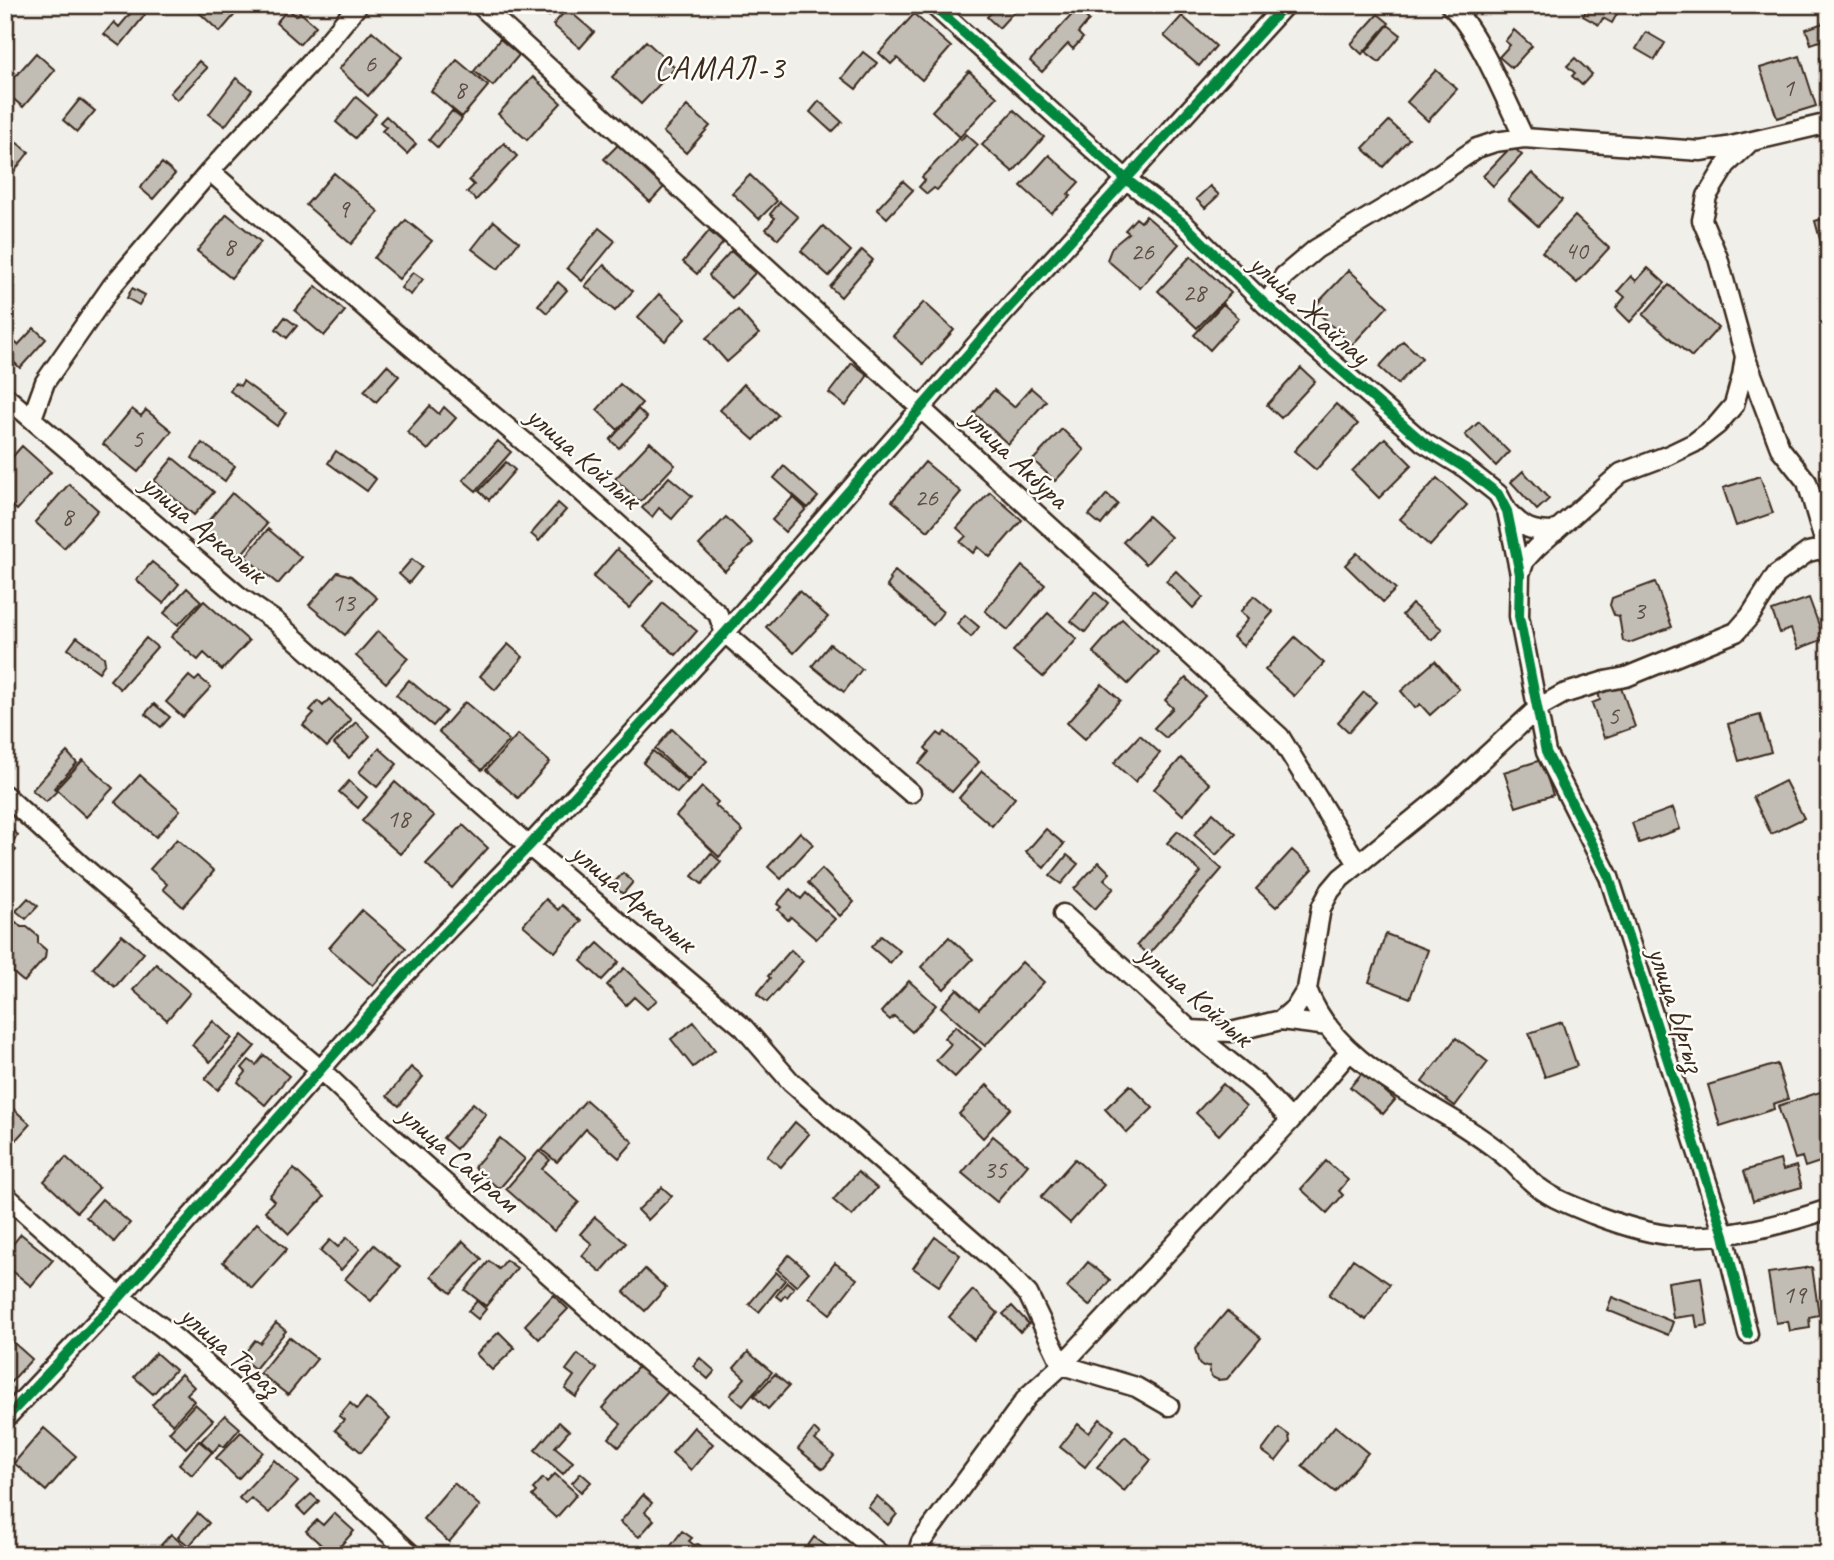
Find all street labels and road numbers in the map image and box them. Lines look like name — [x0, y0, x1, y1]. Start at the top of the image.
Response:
street label: улица Жайлау — [1240, 243, 1380, 375]
street label: улица Койлык — [517, 396, 651, 519]
street label: улица Акбура — [953, 398, 1079, 518]
street label: улица Аркалык — [132, 463, 277, 593]
street label: улица Аркалык — [562, 832, 707, 962]
street label: улица Койлык — [1129, 934, 1263, 1057]
street label: улица Ыргыз — [1638, 940, 1716, 1079]
street label: улица Сайрам — [390, 1094, 529, 1222]
street label: улица Тараз — [171, 1295, 290, 1406]

